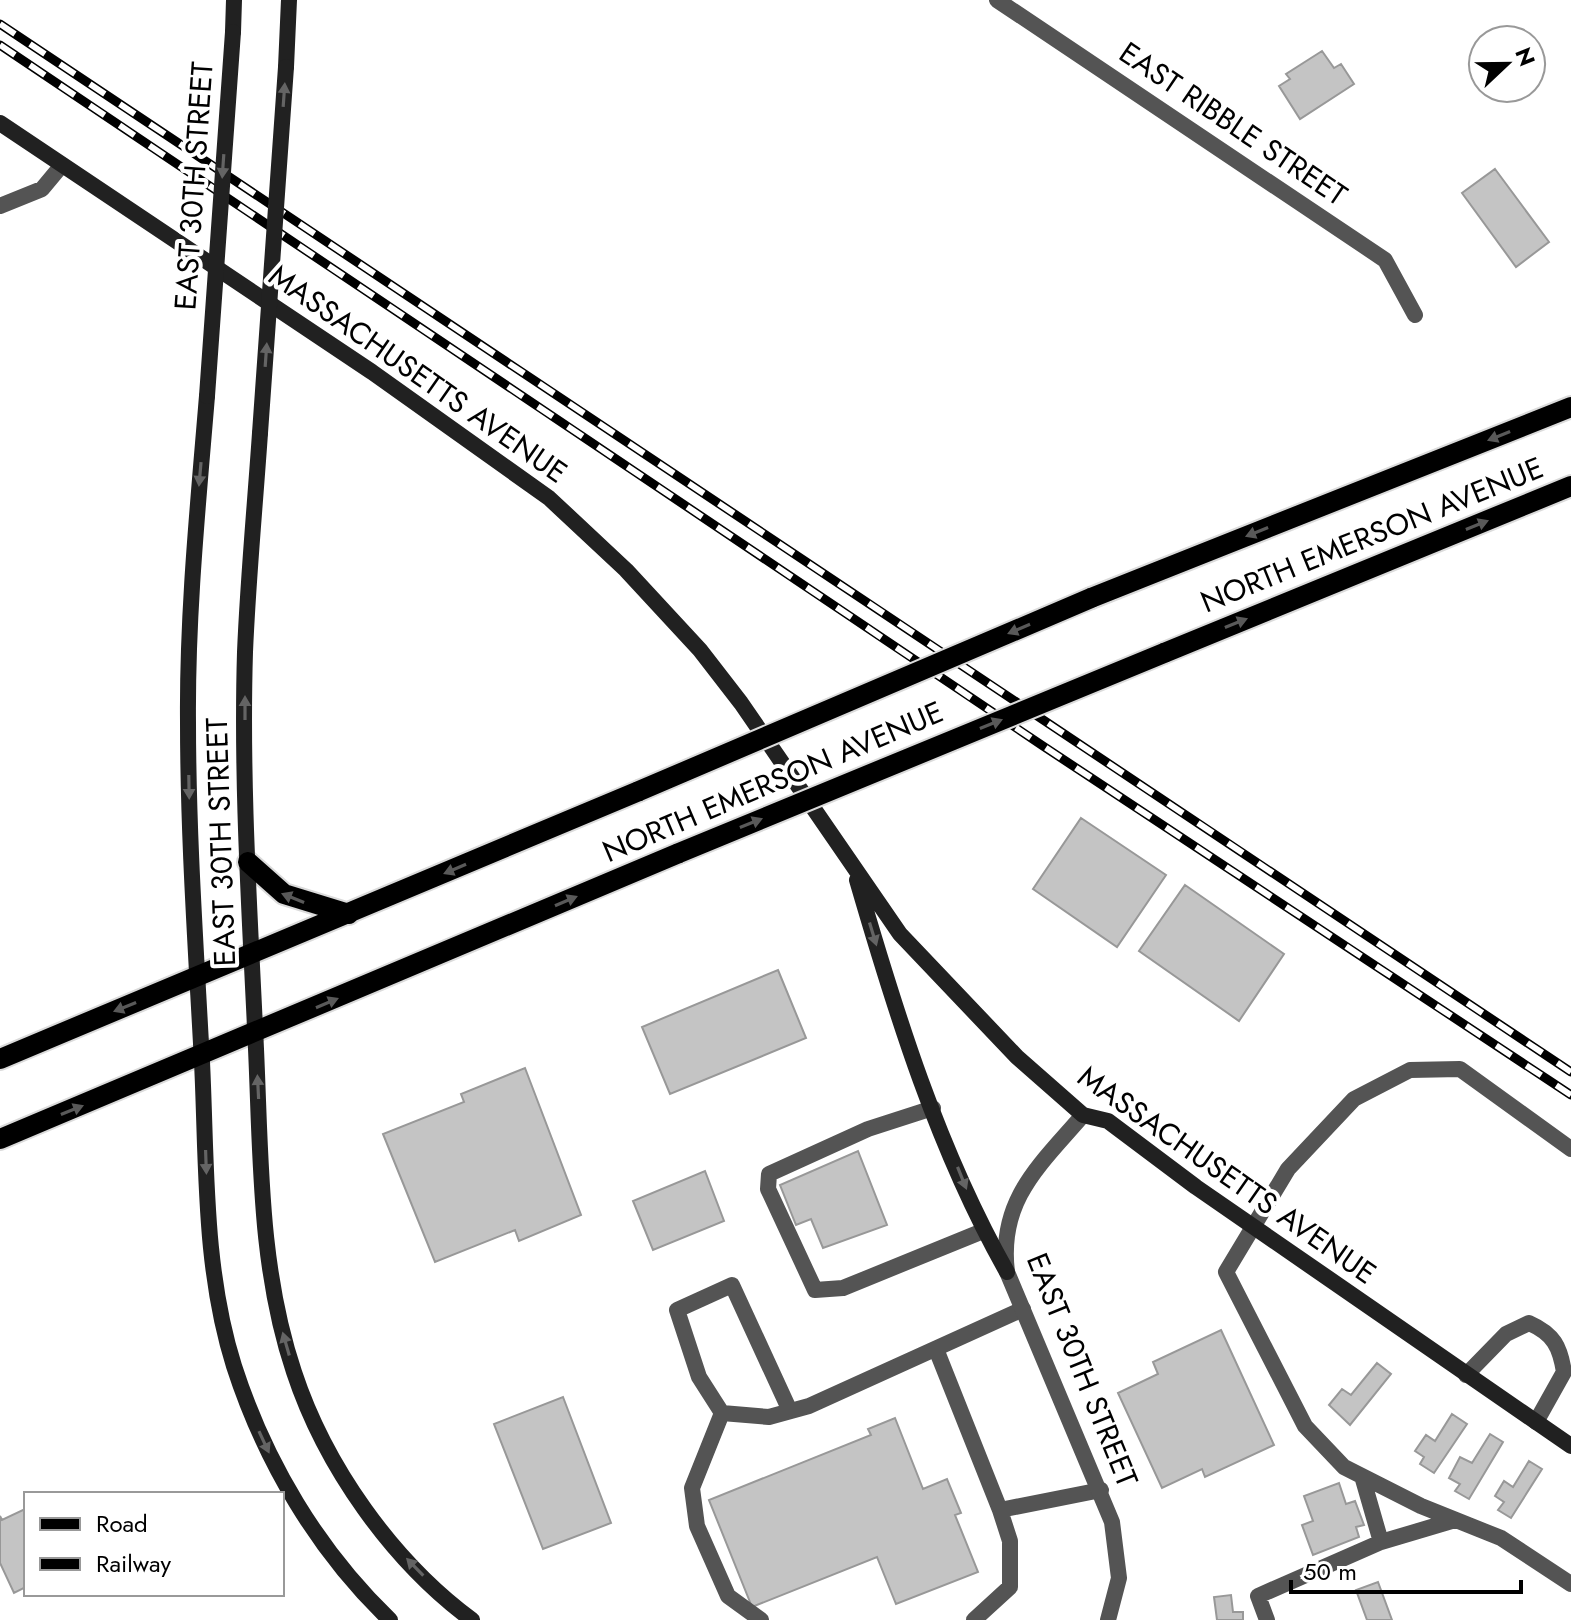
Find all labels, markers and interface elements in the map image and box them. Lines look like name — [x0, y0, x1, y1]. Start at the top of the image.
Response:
north arrow — [1467, 24, 1547, 104]
street label: EAST RIBBLE STREET — [1111, 31, 1356, 216]
text: N — [1507, 42, 1544, 71]
street label: EAST 30TH STREET — [163, 60, 224, 311]
one-way arrow — [278, 83, 291, 108]
one-way arrow — [216, 154, 229, 179]
street label: MASSACHUSETTS AVENUE — [260, 254, 576, 493]
one-way arrow — [260, 342, 273, 367]
one-way arrow — [1487, 430, 1511, 443]
street label: NORTH EMERSON AVENUE — [1194, 446, 1550, 623]
one-way arrow — [193, 462, 206, 487]
one-way arrow — [1465, 518, 1489, 531]
one-way arrow — [1245, 526, 1269, 539]
one-way arrow — [1224, 617, 1248, 630]
one-way arrow — [1008, 622, 1031, 635]
street label: NORTH EMERSON AVENUE — [596, 690, 950, 873]
one-way arrow — [239, 695, 251, 720]
street label: EAST 30TH STREET — [195, 717, 246, 967]
one-way arrow — [979, 718, 1003, 731]
one-way arrow — [183, 775, 196, 800]
one-way arrow — [739, 817, 763, 830]
one-way arrow — [443, 863, 467, 876]
one-way arrow — [282, 891, 305, 904]
one-way arrow — [554, 895, 578, 908]
one-way arrow — [867, 923, 880, 947]
one-way arrow — [315, 997, 339, 1010]
one-way arrow — [113, 1001, 137, 1014]
street label: MASSACHUSETTS AVENUE — [1069, 1055, 1385, 1294]
one-way arrow — [251, 1073, 264, 1099]
one-way arrow — [60, 1103, 84, 1116]
one-way arrow — [200, 1150, 213, 1175]
one-way arrow — [955, 1166, 968, 1190]
street label: EAST 30TH STREET — [1016, 1246, 1149, 1493]
one-way arrow — [279, 1332, 292, 1356]
one-way arrow — [257, 1430, 271, 1453]
legend — [24, 1492, 284, 1596]
text: Road — [96, 1506, 148, 1541]
scale bar — [1291, 1544, 1521, 1594]
text: Railway — [96, 1546, 171, 1581]
text: 50 m — [1303, 1554, 1357, 1589]
one-way arrow — [406, 1558, 424, 1577]

